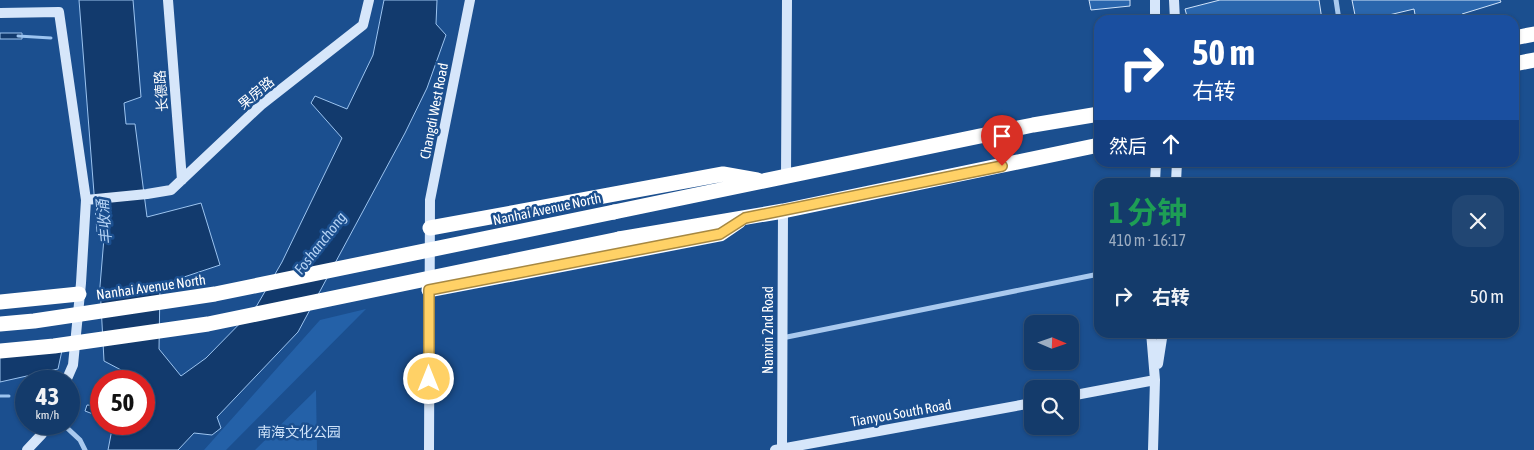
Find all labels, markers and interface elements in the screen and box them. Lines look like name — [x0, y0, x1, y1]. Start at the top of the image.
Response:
text: 50 m — [1192, 32, 1255, 72]
icon: right — [1109, 35, 1174, 100]
street label: Changdi West Road — [417, 62, 451, 160]
street label: 长德路 — [152, 69, 170, 113]
street label: 果房路 — [235, 73, 277, 113]
text: 右转 — [1192, 78, 1236, 104]
pin — [981, 115, 1023, 166]
icon: arrive — [988, 122, 1016, 150]
icon: ahead — [1157, 130, 1185, 158]
text: 然后 — [1109, 135, 1147, 157]
street label: Nanhai Avenue North — [491, 190, 603, 228]
text: 1 分钟 — [1109, 195, 1187, 229]
button: close — [1452, 195, 1504, 247]
water label: 丰收涌 — [93, 197, 114, 245]
water label: Foshanchong — [291, 209, 349, 277]
text: 410 m · 16:17 — [1109, 231, 1186, 249]
street label: Nanhai Avenue North — [95, 271, 207, 303]
icon: right — [1109, 282, 1137, 310]
text: 50 m — [1470, 285, 1504, 307]
street label: Nanxin 2nd Road — [760, 286, 776, 374]
text: 右转 — [1152, 286, 1190, 308]
north arrow — [1024, 315, 1079, 370]
map controls — [1024, 315, 1079, 435]
position arrow — [402, 352, 454, 404]
speed limit sign: 50 — [90, 370, 155, 435]
button: search — [1024, 380, 1079, 435]
text: 43 — [36, 382, 59, 410]
street label: Tianyou South Road — [849, 396, 953, 430]
text: km/h — [36, 408, 59, 422]
park label: 南海文化公园 — [257, 424, 341, 440]

